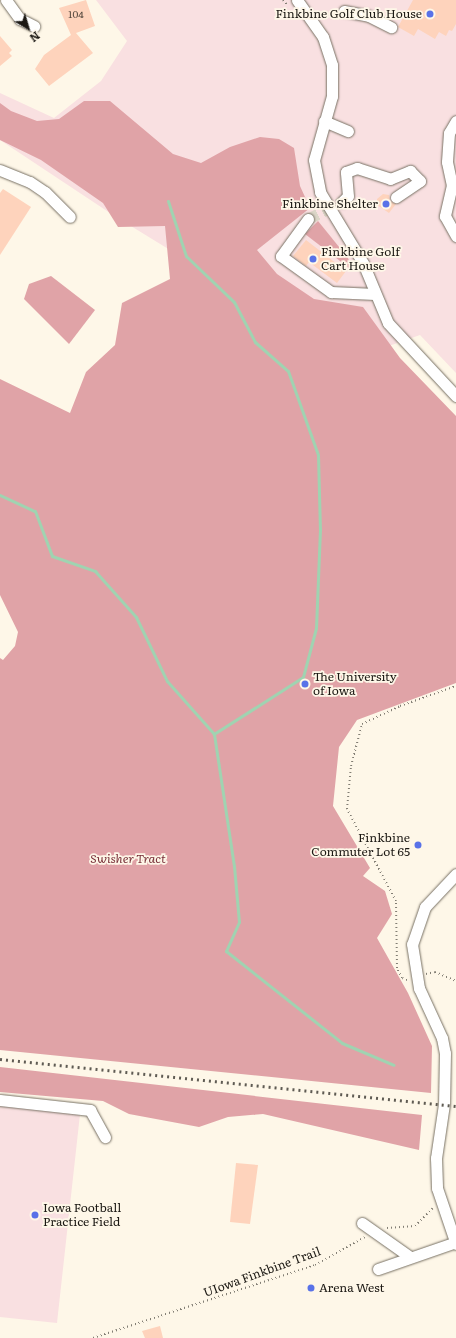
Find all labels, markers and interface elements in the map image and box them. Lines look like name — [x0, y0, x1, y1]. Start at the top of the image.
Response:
place label: Finkbine Golf Club House — [275, 7, 422, 21]
north arrow — [8, 8, 48, 48]
house number: 104 — [68, 8, 84, 20]
marker: Finkbine Golf Club House — [425, 9, 435, 19]
text: N — [27, 28, 44, 47]
place label: Finkbine Shelter — [282, 197, 378, 211]
marker: Finkbine Shelter — [381, 199, 391, 209]
place label: Finkbine Golf Cart House — [321, 245, 400, 273]
marker: Finkbine Golf Cart House — [308, 254, 318, 264]
place label: The University of Iowa — [313, 670, 397, 698]
marker: The University of Iowa — [300, 679, 310, 689]
place label: Finkbine Commuter Lot 65 — [311, 831, 410, 859]
marker: Finkbine Commuter Lot 65 — [413, 840, 423, 850]
park label: Swisher Tract — [90, 852, 166, 866]
place label: Iowa Football Practice Field — [43, 1201, 121, 1229]
marker: Iowa Football Practice Field — [30, 1210, 40, 1220]
street label: UIowa Finkbine Trail — [201, 1244, 323, 1300]
place label: Arena West — [319, 1281, 384, 1295]
marker: Arena West — [306, 1283, 316, 1293]

